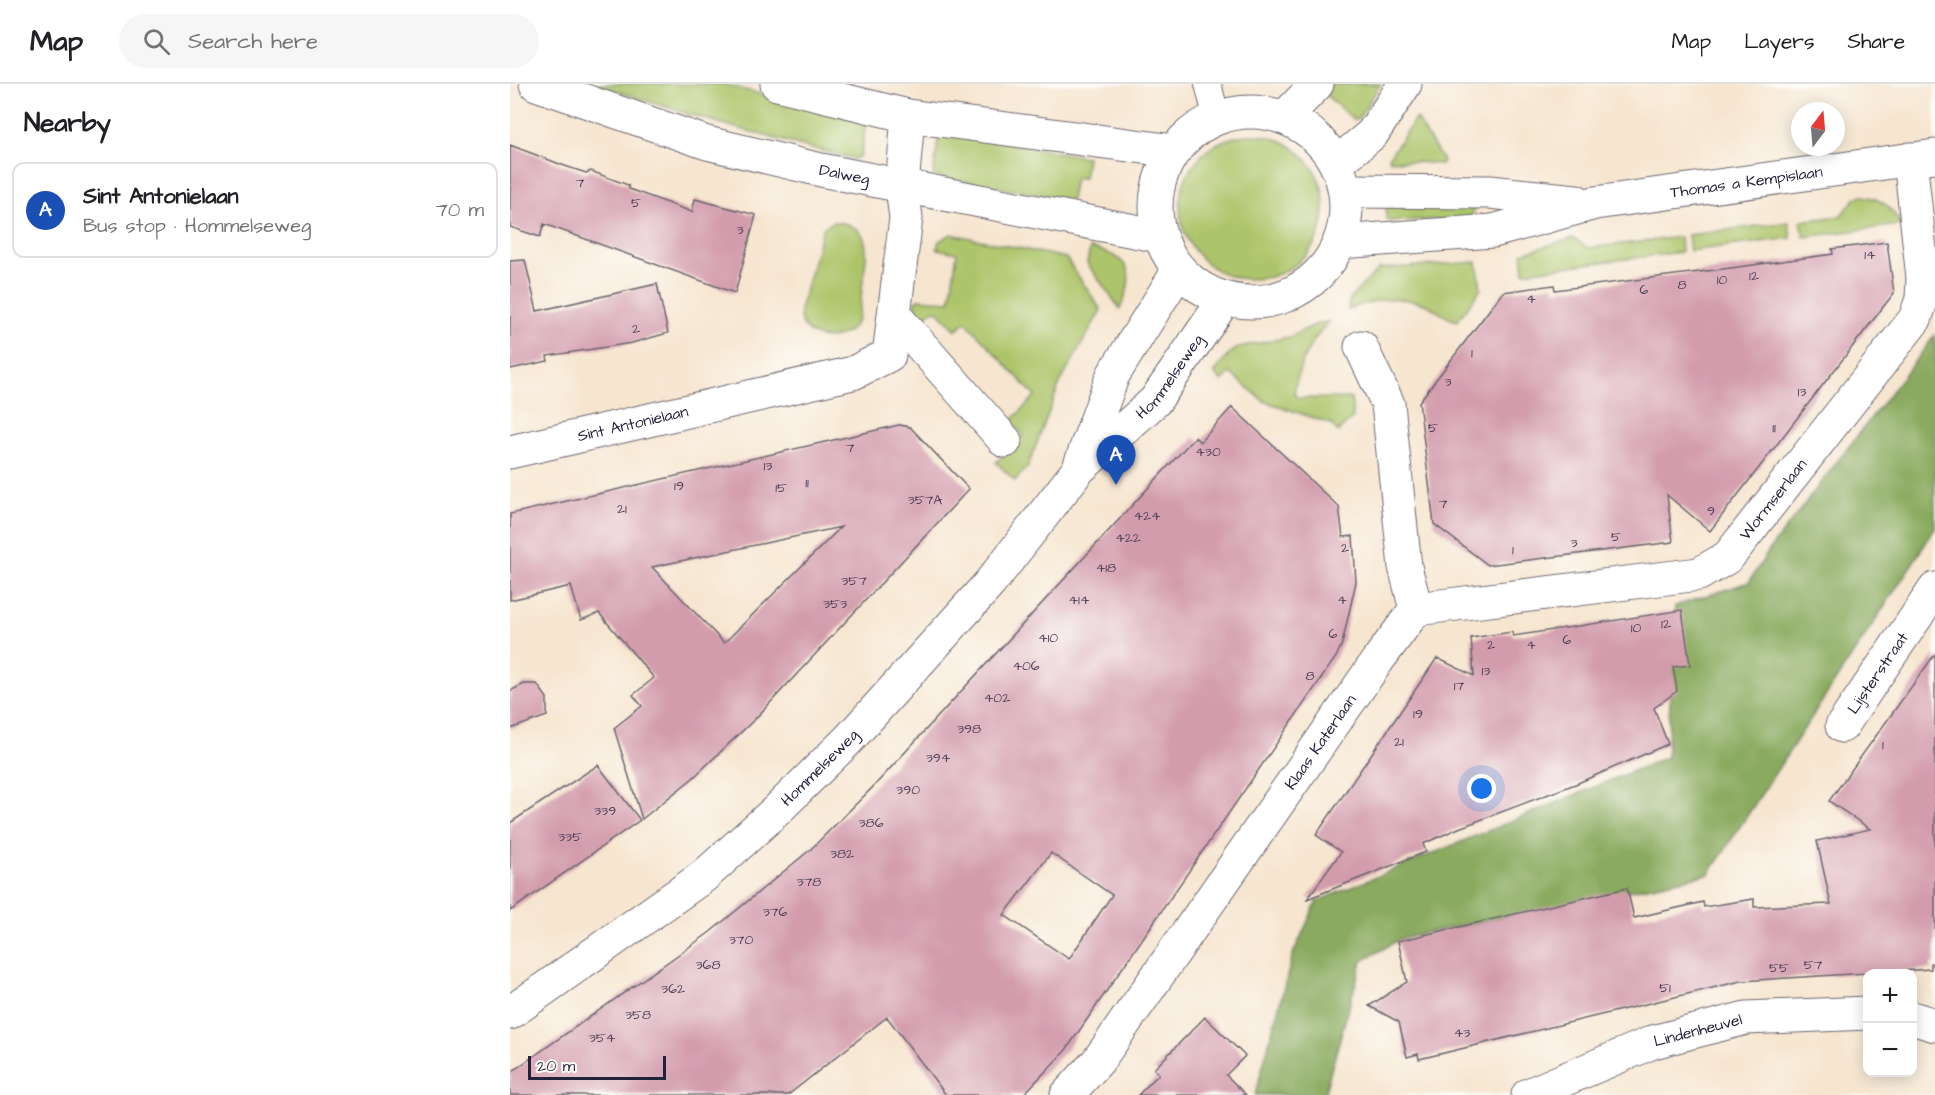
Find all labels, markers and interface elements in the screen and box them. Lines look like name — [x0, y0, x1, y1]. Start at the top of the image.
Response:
search box — [119, 14, 539, 68]
text: Map — [30, 22, 83, 61]
icon: search — [140, 25, 173, 58]
text: Search here — [188, 26, 318, 57]
text: Map — [1671, 27, 1711, 56]
text: Layers — [1744, 27, 1814, 56]
text: Share — [1847, 27, 1905, 56]
north arrow — [1791, 102, 1845, 156]
text: Nearby — [24, 105, 111, 141]
street label: Dalweg — [817, 159, 872, 191]
street label: Thomas a Kempislaan — [1669, 161, 1824, 203]
house number: 7 — [576, 173, 585, 193]
text: Sint Antonielaan — [83, 181, 239, 212]
house number: 5 — [631, 193, 641, 213]
text: A — [39, 196, 52, 224]
text: 70 m — [436, 196, 484, 224]
text: Bus stop · Hommelseweg — [83, 212, 311, 240]
house number: 3 — [736, 220, 744, 240]
house number: 14 — [1864, 245, 1876, 265]
house number: 12 — [1749, 266, 1759, 286]
house number: 10 — [1717, 270, 1727, 290]
house number: 8 — [1677, 275, 1687, 295]
house number: 6 — [1640, 280, 1649, 300]
house number: 4 — [1526, 289, 1536, 309]
house number: 2 — [632, 319, 640, 339]
street label: Hommelseweg — [1131, 330, 1209, 424]
house number: 1 — [1471, 343, 1473, 363]
house number: 3 — [1444, 372, 1452, 392]
house number: 13 — [1798, 382, 1806, 402]
street label: Sint Antonielaan — [575, 400, 690, 447]
house number: 5 — [1428, 418, 1438, 438]
house number: 11 — [1772, 418, 1776, 438]
pin: A — [1096, 436, 1136, 485]
house number: 7 — [846, 438, 855, 458]
house number: 430 — [1195, 442, 1221, 462]
street label: Wormserlaan — [1734, 454, 1812, 545]
house number: 13 — [764, 456, 772, 476]
house number: 11 — [805, 473, 809, 493]
house number: 19 — [674, 476, 684, 496]
house number: 15 — [775, 478, 787, 498]
house number: 357A — [908, 490, 942, 510]
house number: 7 — [1439, 494, 1448, 514]
house number: 21 — [617, 499, 627, 519]
house number: 9 — [1707, 501, 1715, 521]
house number: 424 — [1133, 506, 1161, 526]
house number: 5 — [1611, 527, 1621, 547]
house number: 422 — [1115, 528, 1141, 548]
house number: 3 — [1570, 533, 1578, 553]
house number: 2 — [1341, 538, 1349, 558]
house number: 1 — [1512, 540, 1514, 560]
house number: 418 — [1096, 558, 1116, 578]
house number: 357 — [841, 571, 867, 591]
house number: 414 — [1069, 590, 1090, 610]
house number: 4 — [1337, 590, 1347, 610]
house number: 353 — [823, 594, 847, 614]
house number: 12 — [1661, 614, 1671, 634]
house number: 10 — [1631, 618, 1641, 638]
house number: 6 — [1329, 624, 1338, 644]
street label: Lijsterstraat — [1842, 627, 1914, 718]
house number: 410 — [1038, 628, 1058, 648]
house number: 6 — [1563, 630, 1572, 650]
house number: 2 — [1487, 635, 1495, 655]
house number: 4 — [1526, 635, 1536, 655]
house number: 406 — [1012, 656, 1040, 676]
house number: 13 — [1482, 661, 1490, 681]
house number: 8 — [1305, 666, 1315, 686]
house number: 17 — [1454, 676, 1465, 696]
house number: 402 — [984, 688, 1010, 708]
street label: Klaas Katerlaan — [1280, 690, 1362, 794]
house number: 19 — [1413, 704, 1423, 724]
house number: 398 — [957, 719, 981, 739]
street label: Hommelseweg — [776, 724, 864, 811]
house number: 21 — [1394, 732, 1404, 752]
house number: 1 — [1882, 735, 1884, 755]
house number: 394 — [926, 748, 951, 768]
your location — [1467, 774, 1496, 803]
house number: 390 — [896, 780, 920, 800]
house number: 339 — [594, 801, 616, 821]
house number: 386 — [859, 813, 884, 833]
house number: 335 — [558, 827, 582, 847]
house number: 382 — [830, 844, 854, 864]
house number: 378 — [797, 872, 821, 892]
house number: 376 — [763, 902, 787, 922]
house number: 370 — [729, 930, 753, 950]
house number: 368 — [696, 955, 720, 975]
house number: 57 — [1804, 955, 1823, 975]
house number: 55 — [1769, 958, 1789, 978]
map controls — [1863, 969, 1917, 1077]
button: + — [1863, 969, 1917, 1023]
house number: 51 — [1659, 978, 1671, 998]
house number: 362 — [661, 979, 685, 999]
house number: 358 — [625, 1005, 651, 1025]
street label: Lindenheuvel — [1651, 1008, 1744, 1052]
house number: 43 — [1454, 1023, 1470, 1043]
button: − — [1863, 1023, 1917, 1077]
house number: 354 — [589, 1028, 616, 1048]
scale bar — [528, 1053, 666, 1080]
text: 20 m — [537, 1055, 575, 1077]

